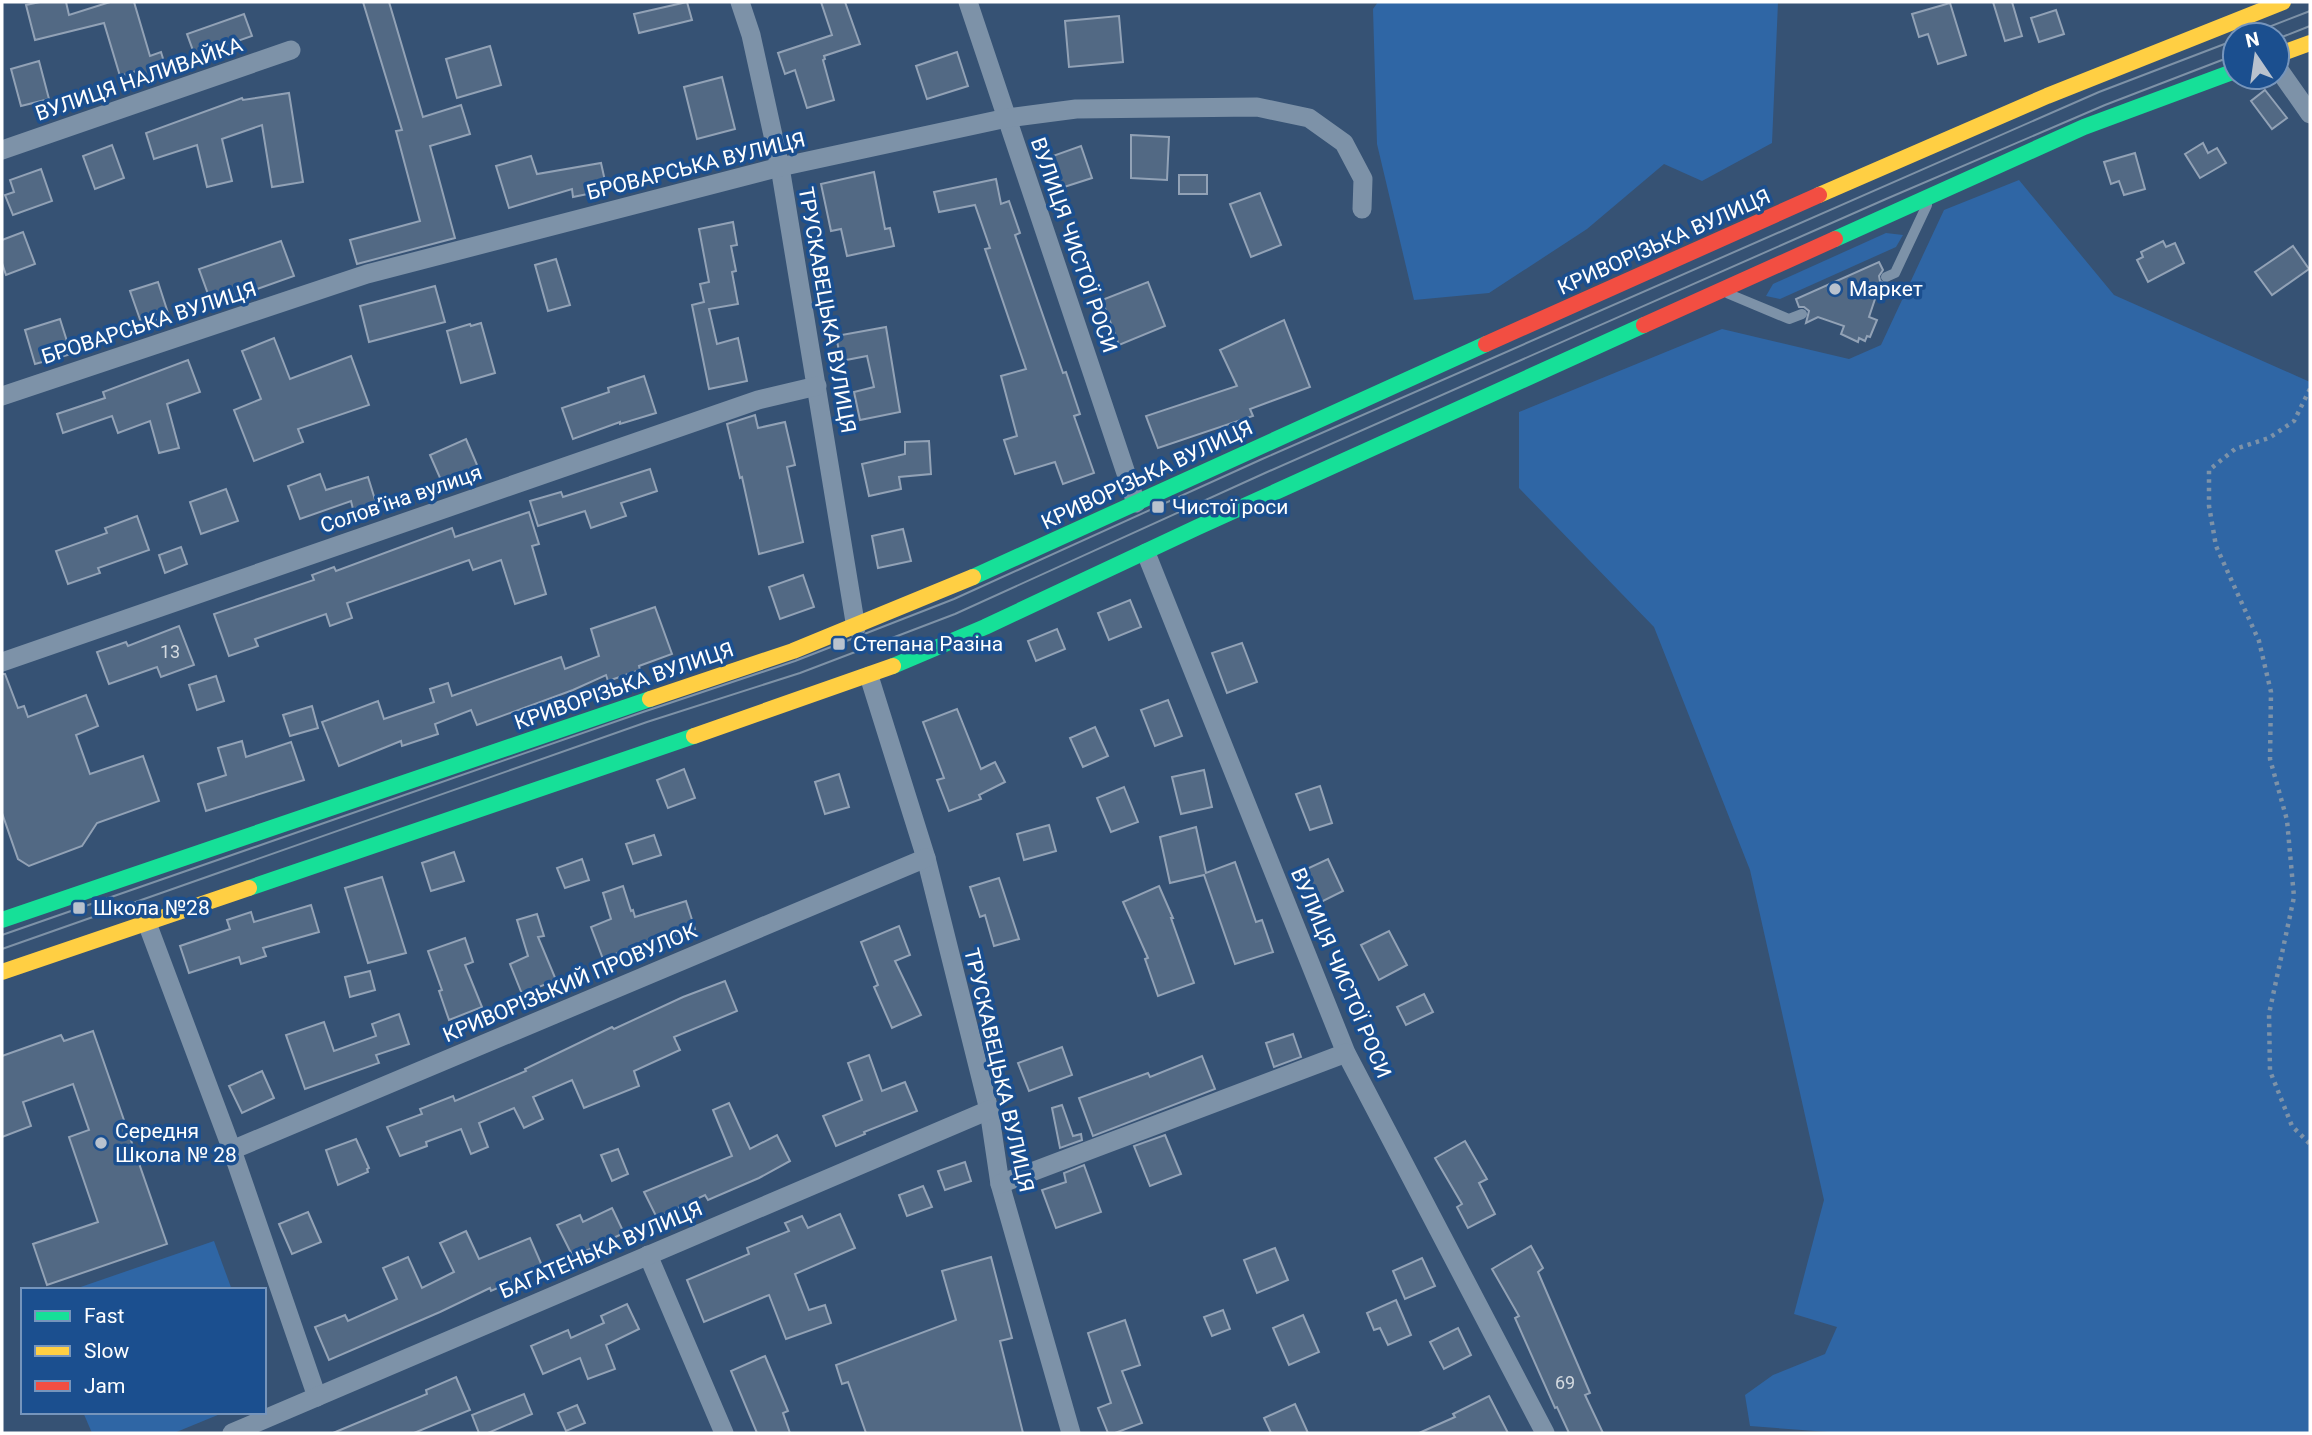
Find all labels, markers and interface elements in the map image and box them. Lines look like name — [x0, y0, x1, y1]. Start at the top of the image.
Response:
north arrow — [2221, 21, 2291, 91]
text: N — [2243, 27, 2261, 53]
street label: ВУЛИЦЯ НАЛИВАЙКА — [32, 32, 246, 126]
street label: БРОВАРСЬКА ВУЛИЦЯ — [584, 127, 808, 205]
street label: ВУЛИЦЯ ЧИСТОЇ РОСИ — [1026, 134, 1122, 356]
street label: КРИВОРІЗЬКА ВУЛИЦЯ — [1554, 184, 1774, 300]
street label: ТРУСКАВЕЦЬКА ВУЛИЦЯ — [793, 185, 861, 435]
street label: БРОВАРСЬКА ВУЛИЦЯ — [39, 277, 259, 369]
place label: Маркет — [1849, 277, 1923, 301]
marker: Маркет — [1827, 281, 1843, 297]
street label: КРИВОРІЗЬКА ВУЛИЦЯ — [1038, 415, 1256, 535]
street label: Соловʼїна вулиця — [317, 460, 485, 538]
place label: Чистої роси — [1172, 495, 1288, 519]
marker: Чистої роси — [1150, 499, 1166, 515]
place label: Степана Разіна — [853, 632, 1003, 656]
marker: Степана Разіна — [831, 636, 847, 652]
street label: КРИВОРІЗЬКА ВУЛИЦЯ — [511, 637, 737, 735]
house number: 13 — [160, 641, 180, 662]
street label: ВУЛИЦЯ ЧИСТОЇ РОСИ — [1286, 864, 1396, 1082]
place label: Школа №28 — [93, 896, 210, 920]
marker: Школа №28 — [71, 900, 87, 916]
street label: КРИВОРІЗЬКИЙ ПРОВУЛОК — [439, 918, 701, 1047]
street label: ТРУСКАВЕЦЬКА ВУЛИЦЯ — [959, 946, 1039, 1194]
place label: Середня Школа № 28 — [115, 1119, 237, 1167]
marker: Середня Школа № 28 — [93, 1135, 109, 1151]
street label: БАГАТЕНЬКА ВУЛИЦЯ — [496, 1196, 706, 1304]
legend — [21, 1288, 266, 1414]
text: Fast — [84, 1304, 125, 1328]
text: Slow — [84, 1339, 130, 1363]
house number: 69 — [1555, 1372, 1575, 1393]
text: Jam — [84, 1374, 125, 1398]

